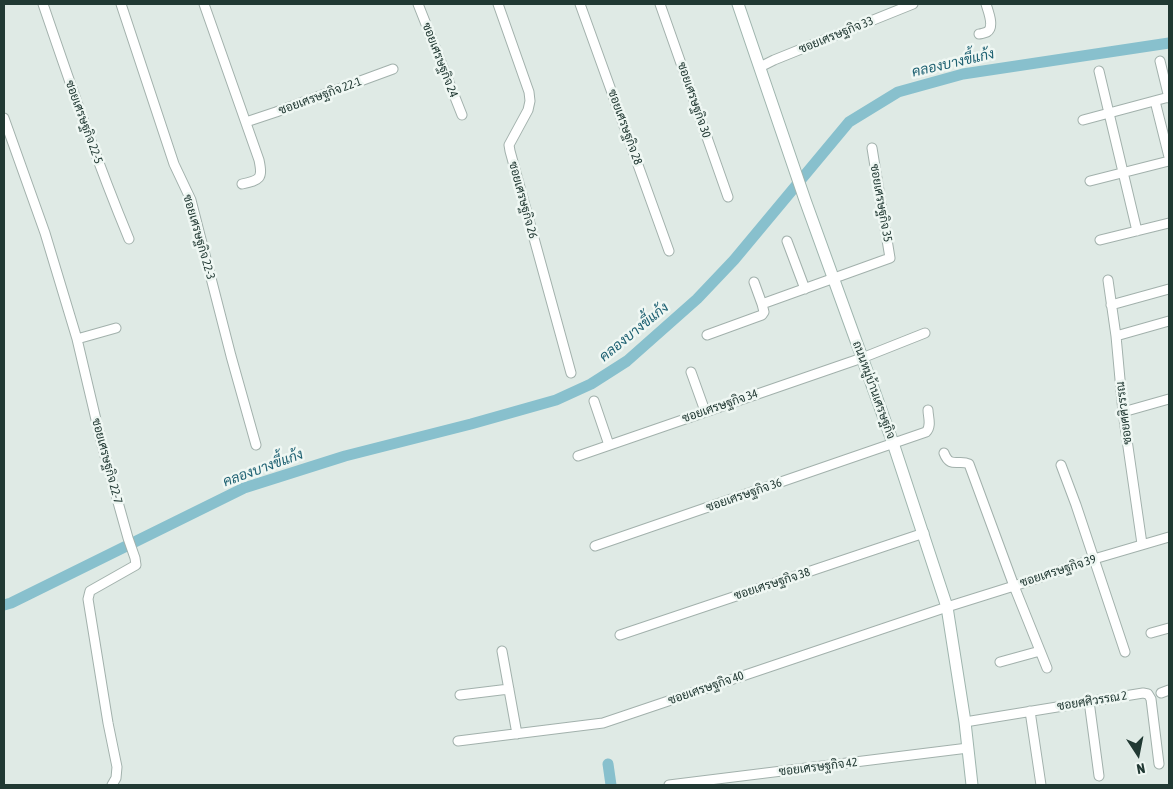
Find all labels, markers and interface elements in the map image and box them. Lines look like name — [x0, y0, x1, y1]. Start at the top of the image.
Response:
street label: ซอยเศรษฐกิจ 33 — [797, 13, 875, 57]
street label: ซอยเศรษฐกิจ 24 — [419, 20, 461, 100]
water label: คลองบางขี้แก้ง — [910, 45, 996, 81]
street label: ซอยเศรษฐกิจ 30 — [674, 60, 714, 140]
street label: ซอยเศรษฐกิจ 22-1 — [277, 74, 363, 118]
street label: ซอยเศรษฐกิจ 22-5 — [62, 78, 106, 166]
street label: ซอยเศรษฐกิจ 28 — [605, 87, 645, 167]
street label: ซอยเศรษฐกิจ 26 — [506, 160, 540, 240]
street label: ซอยเศรษฐกิจ 35 — [867, 163, 895, 243]
street label: ซอยเศรษฐกิจ 22-3 — [180, 193, 218, 281]
water label: คลองบางขี้แก้ง — [596, 299, 672, 365]
street label: ถนนหมู่บ้านเศรษฐกิจ — [850, 339, 898, 441]
street label: ซอยศศิวรรณ — [1113, 381, 1135, 445]
street label: ซอยเศรษฐกิจ 34 — [680, 386, 760, 426]
street label: ซอยเศรษฐกิจ 22-7 — [89, 417, 125, 505]
water label: คลองบางขี้แก้ง — [221, 446, 305, 490]
street label: ซอยเศรษฐกิจ 36 — [704, 475, 784, 515]
street label: ซอยเศรษฐกิจ 39 — [1018, 552, 1098, 590]
street label: ซอยเศรษฐกิจ 38 — [732, 565, 812, 603]
street label: ซอยเศรษฐกิจ 40 — [666, 668, 746, 708]
street label: ซอยศศิวรรณ 2 — [1056, 688, 1128, 714]
north arrow — [1113, 729, 1163, 779]
street label: ซอยเศรษฐกิจ 42 — [778, 755, 858, 779]
text: N — [1135, 760, 1146, 777]

